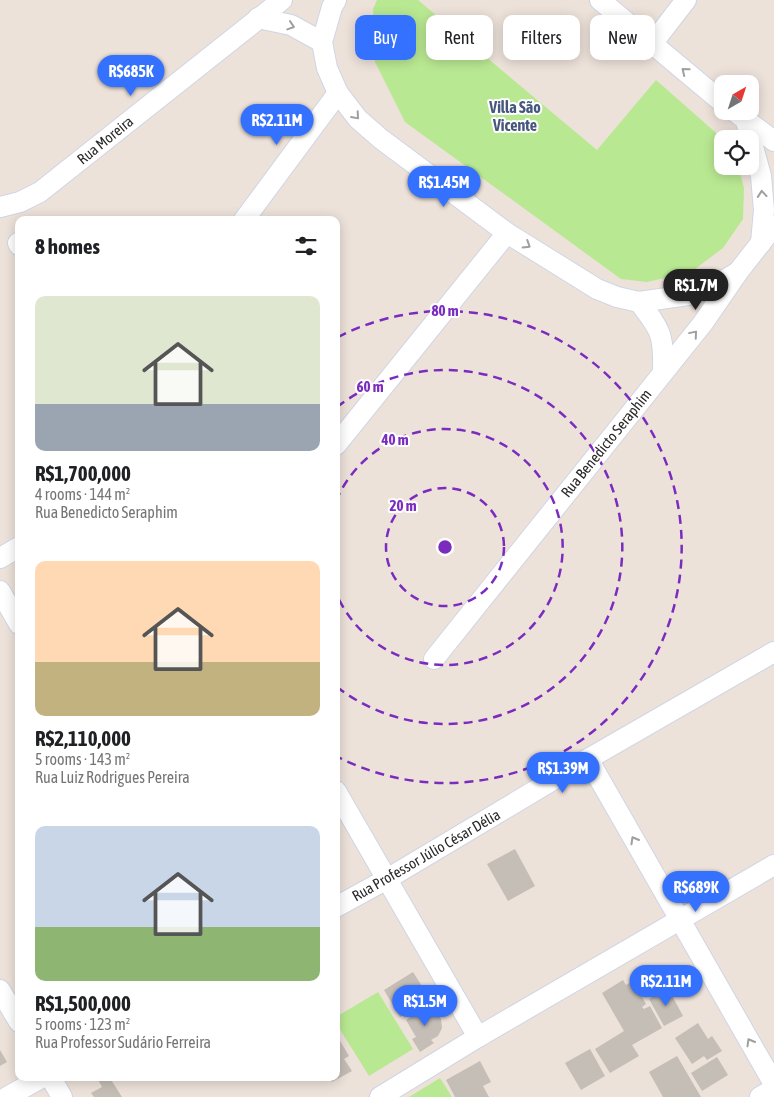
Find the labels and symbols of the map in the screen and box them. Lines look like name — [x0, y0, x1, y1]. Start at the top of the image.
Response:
one-way arrow — [286, 20, 295, 30]
pin: R$685K — [90, 54, 172, 97]
one-way arrow — [682, 68, 691, 76]
north arrow — [714, 75, 759, 120]
district label: Villa São Vicente — [488, 98, 541, 134]
pin: R$2.11M — [231, 104, 323, 146]
one-way arrow — [351, 110, 360, 119]
street label: Rua Moreira — [74, 112, 136, 168]
pin: R$1.45M — [398, 166, 490, 208]
one-way arrow — [757, 190, 768, 198]
one-way arrow — [522, 239, 531, 249]
pin: R$1.7M — [655, 268, 737, 311]
text: 80 m — [432, 302, 459, 319]
one-way arrow — [689, 331, 697, 340]
text: 60 m — [357, 378, 384, 395]
street label: Rua Benedicto Seraphim — [557, 386, 655, 500]
text: 40 m — [381, 431, 409, 448]
text: 20 m — [390, 497, 417, 514]
centre of rings — [436, 538, 454, 556]
pin: R$1.39M — [517, 752, 609, 794]
street label: Rua Professor Júlio César Délia — [349, 806, 503, 904]
one-way arrow — [630, 837, 640, 846]
pin: R$689K — [655, 870, 737, 913]
pin: R$2.11M — [620, 964, 712, 1007]
pin: R$1.5M — [384, 984, 466, 1027]
one-way arrow — [746, 1038, 756, 1047]

